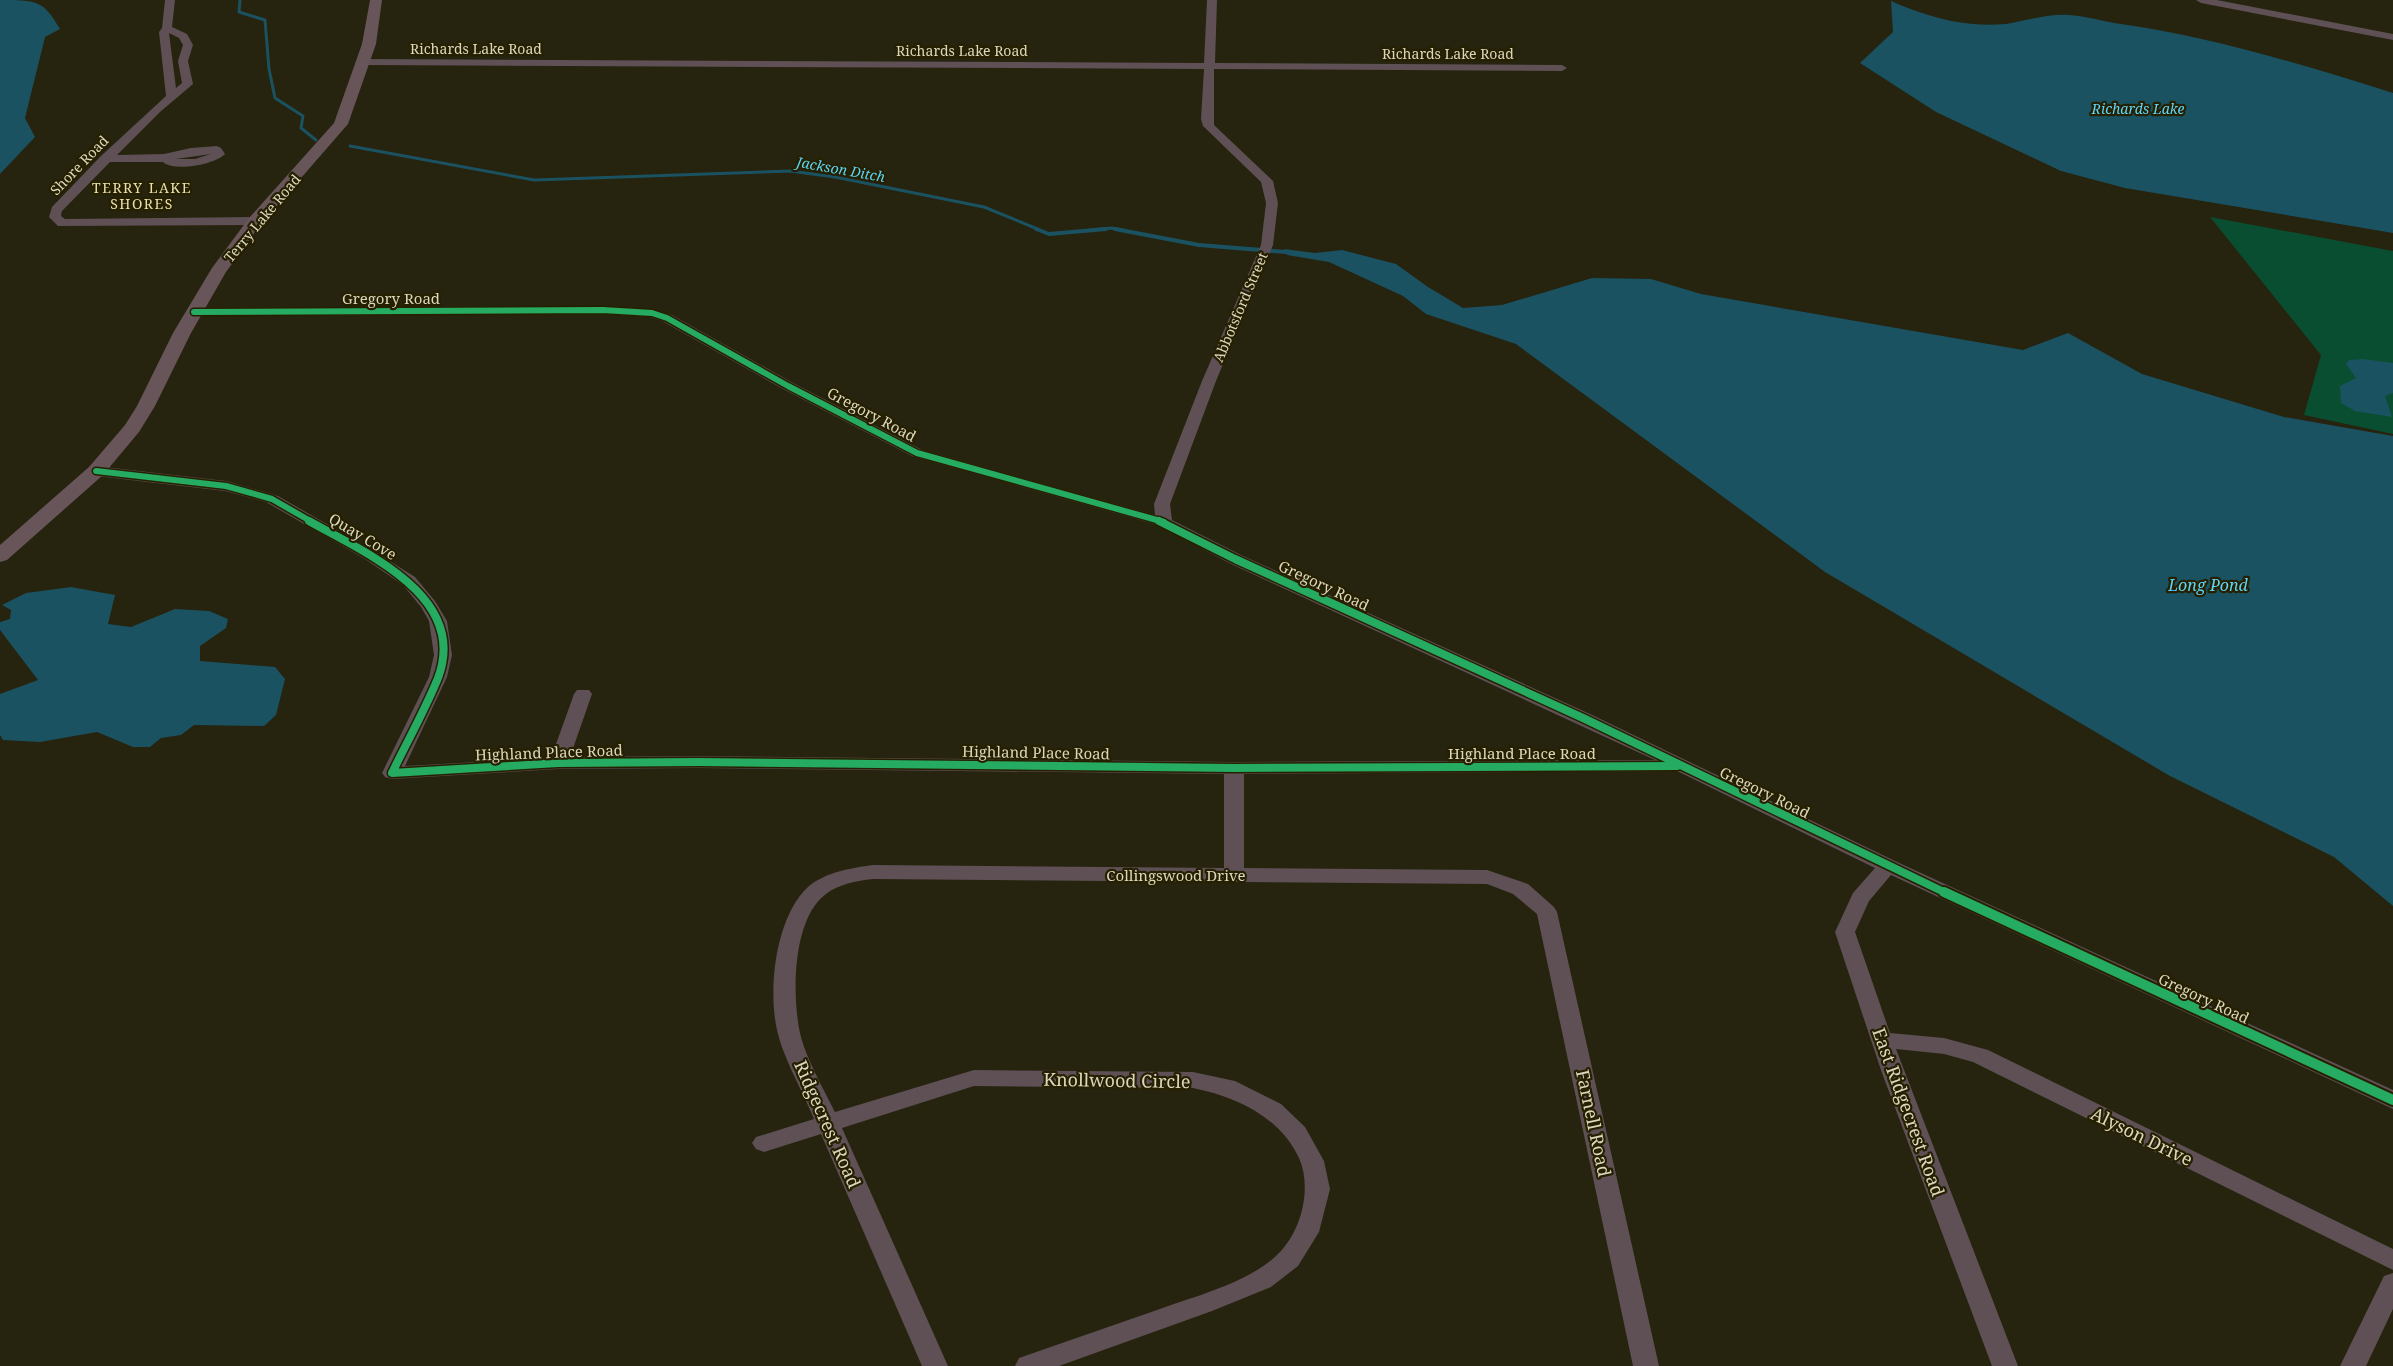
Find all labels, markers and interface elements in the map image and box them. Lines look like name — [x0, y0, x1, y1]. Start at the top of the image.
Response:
street label: Richards Lake Road — [410, 39, 542, 58]
street label: Richards Lake Road — [896, 41, 1028, 60]
street label: Richards Lake Road — [1382, 44, 1514, 63]
water label: Richards Lake — [2091, 99, 2184, 118]
street label: Shore Road — [46, 131, 113, 199]
water label: Jackson Ditch — [792, 151, 887, 186]
street label: Terry Lake Road — [220, 170, 305, 266]
district label: TERRY LAKE SHORES — [92, 178, 192, 213]
street label: Abbotsford Street — [1208, 249, 1272, 365]
street label: Gregory Road — [342, 288, 440, 308]
street label: Gregory Road — [824, 382, 920, 446]
street label: Quay Cove — [325, 508, 401, 564]
street label: Gregory Road — [1275, 555, 1373, 615]
water label: Long Pond — [2167, 574, 2249, 596]
street label: Highland Place Road — [475, 739, 623, 765]
street label: Highland Place Road — [962, 741, 1110, 763]
street label: Highland Place Road — [1448, 743, 1596, 763]
street label: Gregory Road — [1717, 762, 1813, 822]
street label: Collingswood Drive — [1106, 865, 1246, 885]
street label: Gregory Road — [2155, 968, 2253, 1028]
street label: East Ridgecrest Road — [1867, 1024, 1951, 1200]
street label: Ridgecrest Road — [789, 1056, 867, 1192]
street label: Knollwood Circle — [1043, 1067, 1191, 1093]
street label: Farnell Road — [1571, 1067, 1617, 1179]
street label: Alyson Drive — [2087, 1101, 2197, 1171]

